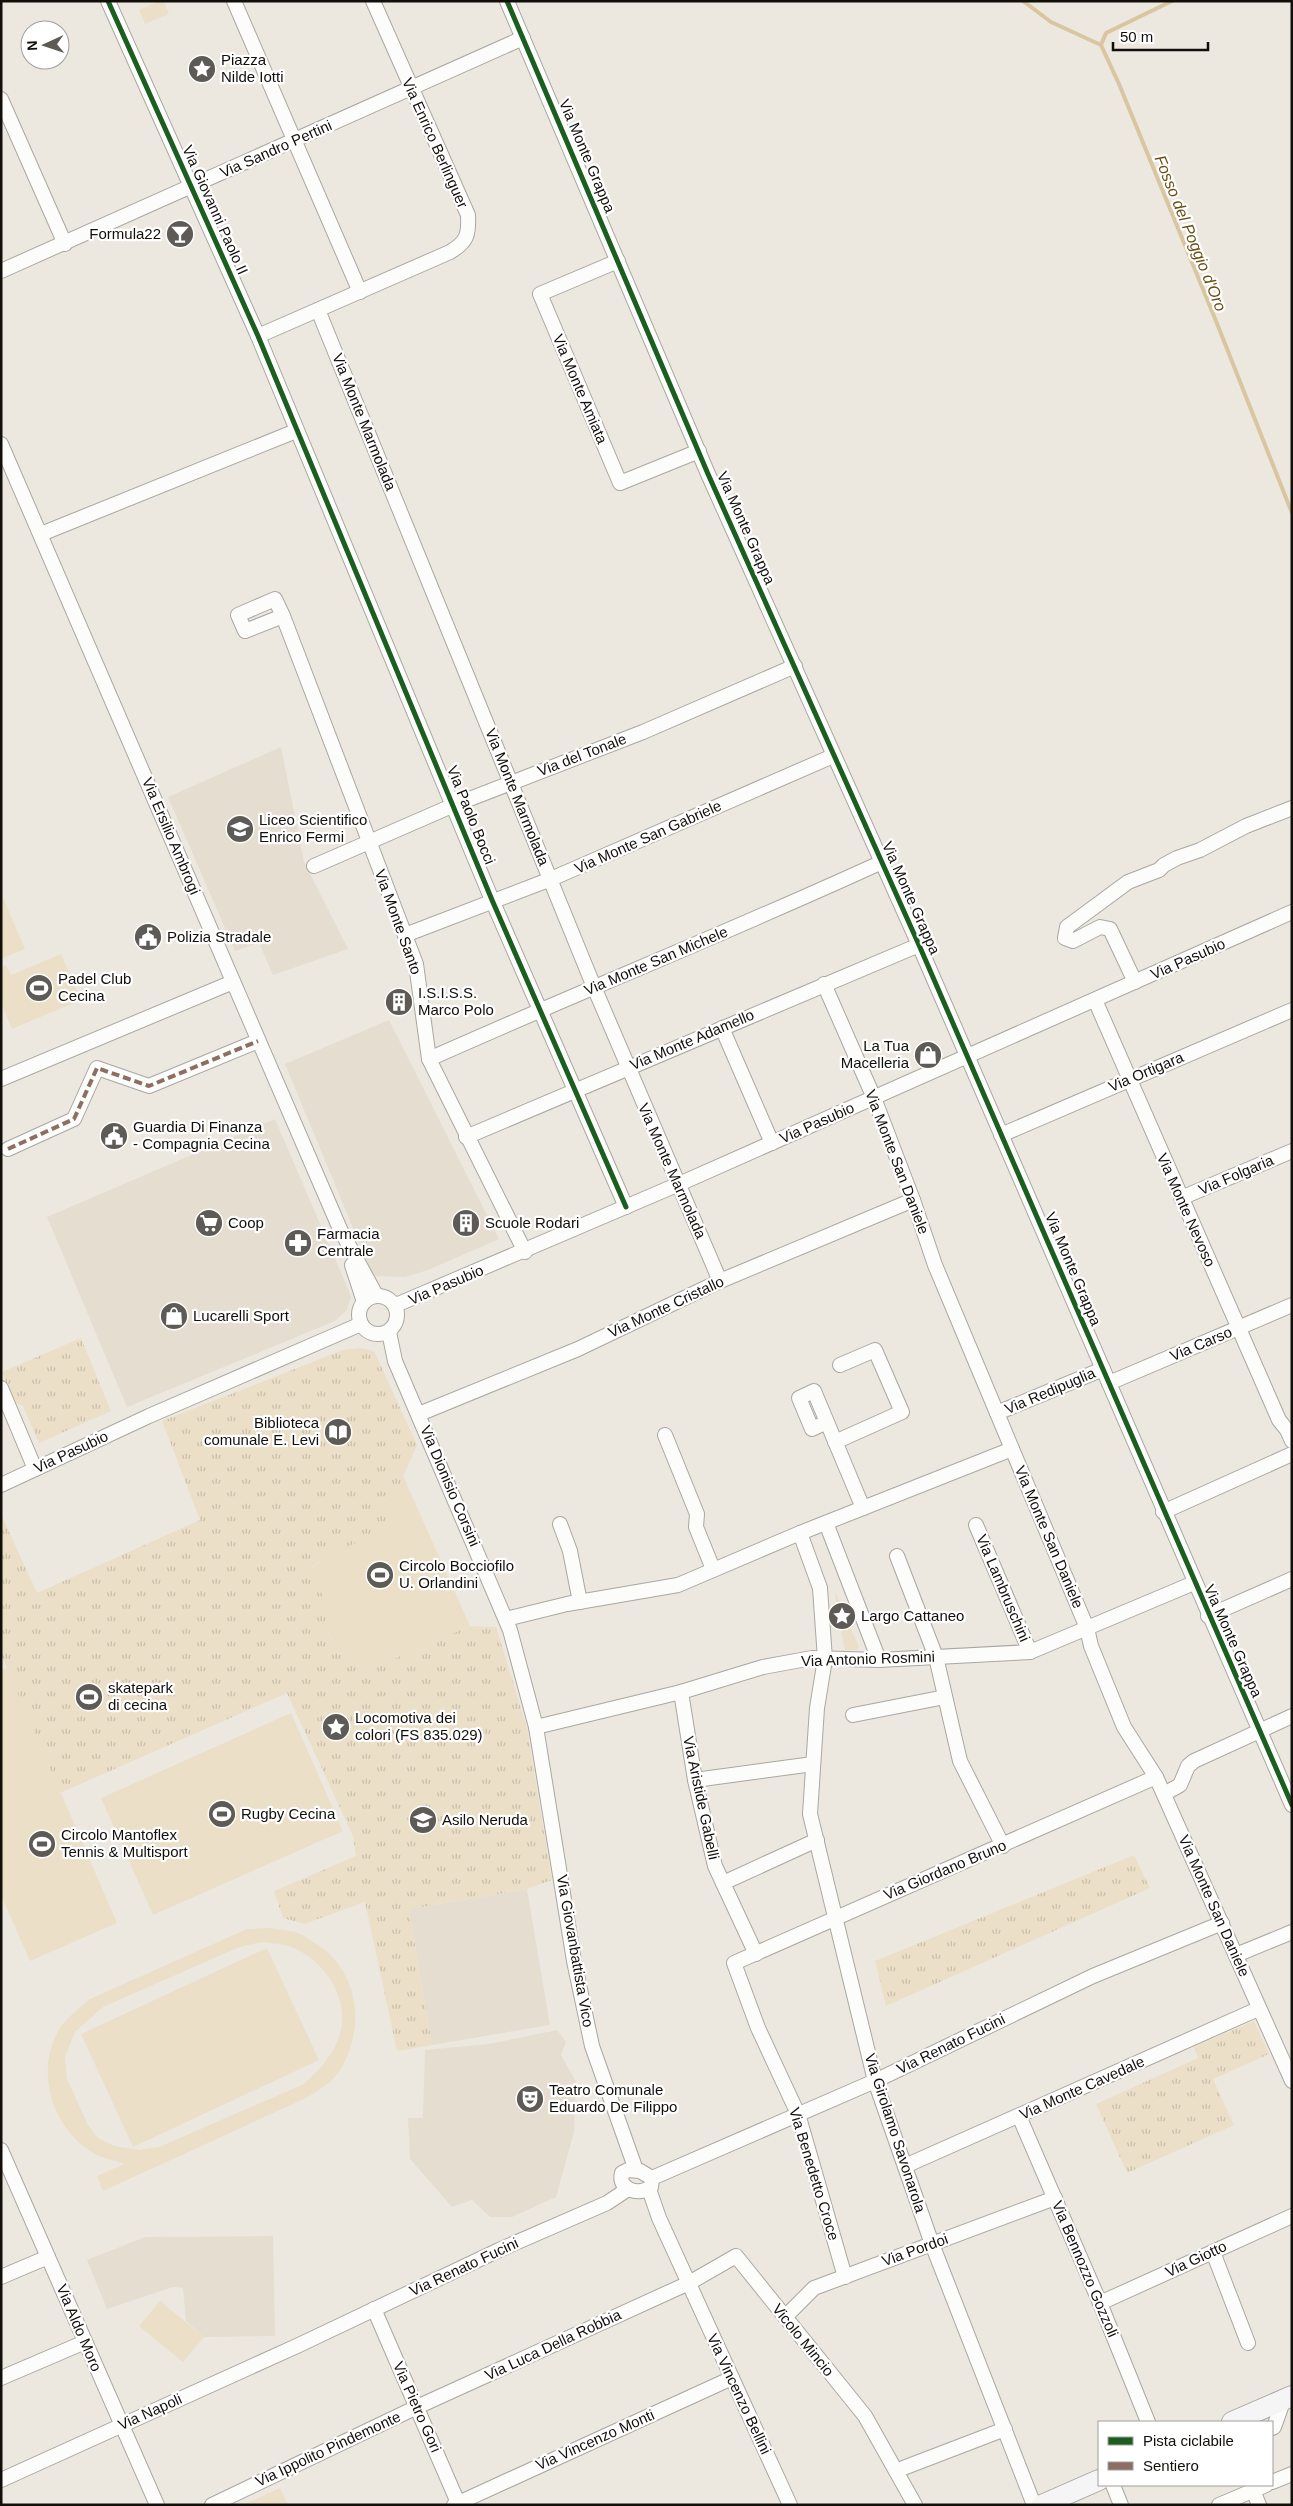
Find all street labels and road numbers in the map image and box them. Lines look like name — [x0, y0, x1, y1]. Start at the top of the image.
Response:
street label: Via Enrico Berlinguer — [399, 75, 472, 210]
street label: Via Monte Grappa — [556, 97, 619, 216]
street label: Via Sandro Pertini — [217, 116, 334, 181]
street label: Via Giovanni Paolo II — [179, 142, 252, 277]
street label: Via Monte Amiata — [550, 331, 611, 447]
street label: Via Monte Marmolada — [329, 351, 400, 494]
street label: Via Monte Grappa — [714, 469, 779, 587]
street label: Via Monte Marmolada — [482, 726, 553, 869]
street label: Via del Tonale — [535, 730, 629, 779]
street label: Via Paolo Bocci — [444, 763, 499, 867]
street label: Via Ersilio Ambrogi — [139, 775, 204, 897]
street label: Via Monte San Gabriele — [572, 796, 724, 877]
street label: Via Monte Grappa — [879, 839, 944, 957]
street label: Via Monte Santo — [372, 867, 425, 977]
street label: Via Monte San Michele — [582, 923, 730, 998]
street label: Via Pasubio — [1148, 935, 1228, 983]
street label: Via Monte Adamello — [627, 1006, 756, 1073]
street label: Via Ortigara — [1106, 1048, 1186, 1095]
street label: Via Monte San Daniele — [862, 1087, 933, 1236]
street label: Via Pasubio — [777, 1099, 857, 1147]
street label: Via Monte Marmolada — [635, 1100, 710, 1242]
street label: Via Monte Nevoso — [1154, 1150, 1219, 1269]
street label: Via Folgaria — [1196, 1151, 1276, 1198]
street label: Via Monte Grappa — [1042, 1210, 1105, 1329]
street label: Via Pasubio — [406, 1261, 486, 1308]
street label: Via Monte Cristallo — [605, 1272, 726, 1341]
street label: Via Carso — [1167, 1323, 1234, 1364]
street label: Via Redipuglia — [1002, 1364, 1098, 1417]
street label: Via Dionisio Corsini — [417, 1423, 484, 1549]
street label: Via Pasubio — [31, 1427, 111, 1476]
street label: Via Monte San Daniele — [1012, 1463, 1087, 1611]
street label: Via Lambruschini — [973, 1532, 1034, 1644]
street label: Via Monte Grappa — [1201, 1582, 1266, 1700]
street label: Via Antonio Rosmini — [801, 1648, 935, 1669]
street label: Via Aristide Gabelli — [680, 1735, 723, 1861]
street label: Via Monte San Daniele — [1176, 1832, 1253, 1979]
street label: Via Giordano Bruno — [881, 1836, 1009, 1903]
street label: Via Giovanbattista Vico — [554, 1873, 597, 2028]
street label: Via Renato Fucini — [894, 2010, 1008, 2077]
street label: Via Girolamo Savonarola — [862, 2051, 929, 2215]
street label: Via Monte Cavedale — [1017, 2052, 1147, 2123]
street label: Via Benedetto Croce — [786, 2105, 843, 2242]
street label: Via Bennozzo Gozzoli — [1049, 2198, 1122, 2340]
street label: Via Pordoi — [880, 2230, 950, 2269]
street label: Via Renato Fucini — [407, 2234, 521, 2299]
street label: Via Giotto — [1162, 2237, 1229, 2280]
street label: Via Aldo Moro — [53, 2282, 105, 2374]
street label: Vicolo Mincio — [769, 2300, 838, 2379]
street label: Via Luca Della Robbia — [482, 2305, 624, 2384]
street label: Via Vincenzo Bellini — [704, 2331, 775, 2457]
street label: Via Pietro Gori — [390, 2359, 445, 2455]
street label: Via Napoli — [115, 2390, 184, 2433]
street label: Via Vincenzo Monti — [533, 2406, 657, 2473]
street label: Via Ippolito Pindemonte — [253, 2407, 403, 2490]

